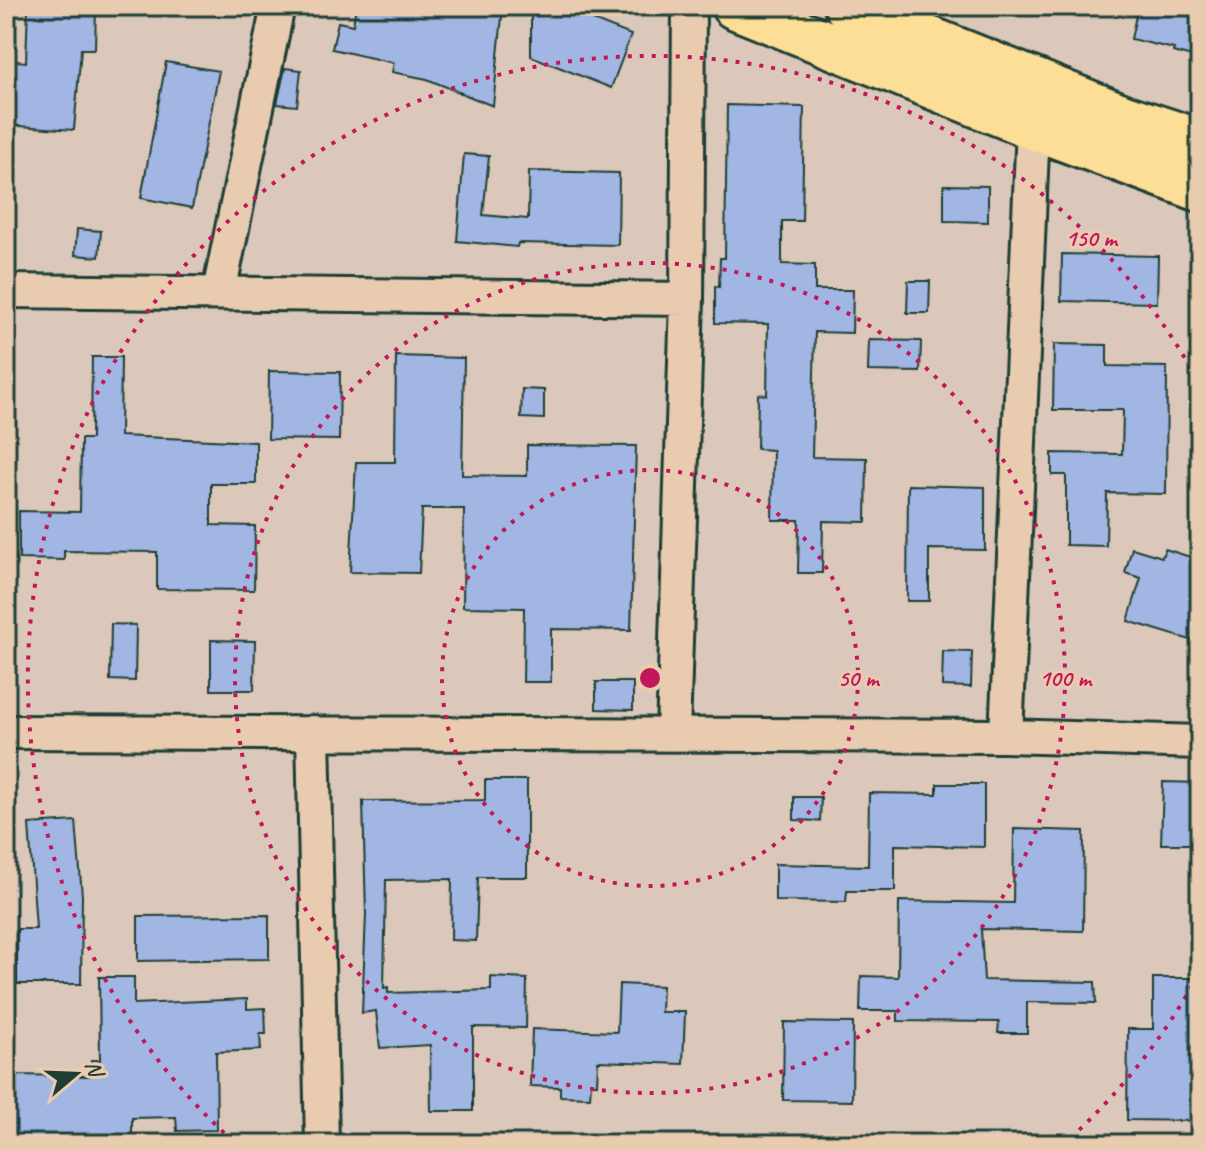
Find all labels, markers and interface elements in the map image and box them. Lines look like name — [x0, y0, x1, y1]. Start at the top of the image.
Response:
text: 150 m — [1065, 223, 1119, 253]
text: 50 m — [838, 663, 881, 693]
text: 100 m — [1039, 663, 1093, 693]
centre of rings — [636, 664, 664, 692]
north arrow — [36, 1034, 116, 1114]
text: N — [79, 1057, 111, 1082]

